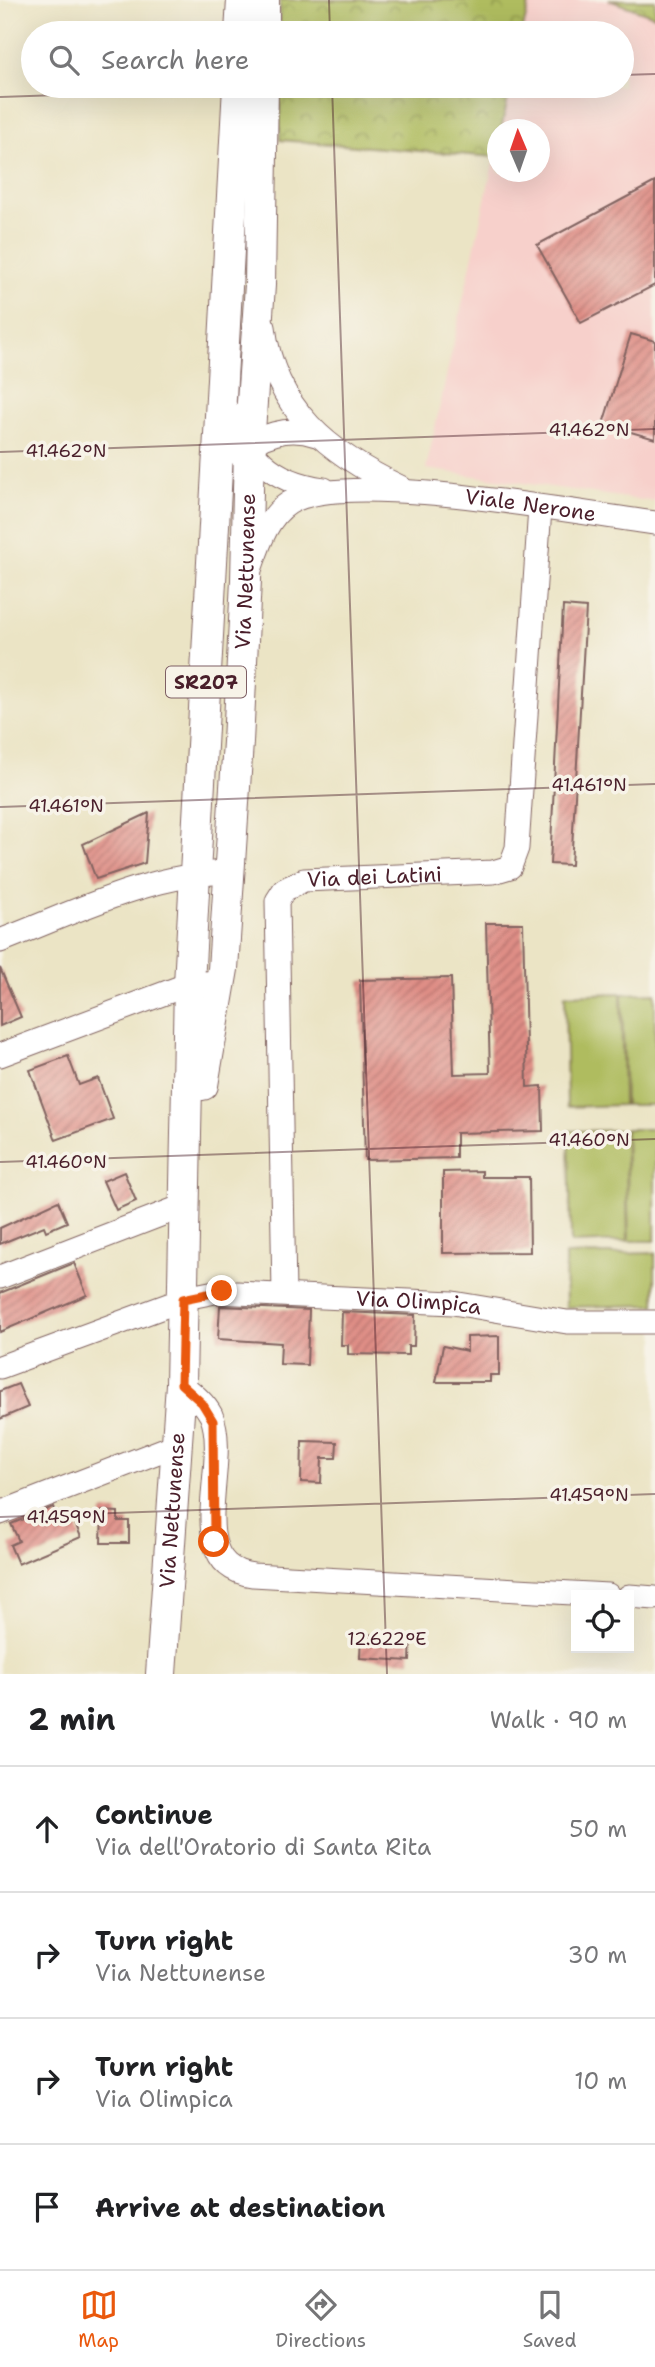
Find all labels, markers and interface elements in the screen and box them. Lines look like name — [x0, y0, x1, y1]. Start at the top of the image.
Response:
search box — [21, 21, 634, 98]
icon: search — [45, 41, 83, 79]
text: Search here — [101, 42, 250, 77]
north arrow — [487, 119, 550, 182]
text: 41.462°N — [549, 418, 629, 442]
text: 41.462°N — [26, 439, 106, 463]
street label: Viale Nerone — [464, 483, 598, 528]
street label: Via Nettunense — [229, 493, 262, 650]
road number: SR207 — [166, 666, 246, 698]
text: 41.461°N — [551, 773, 627, 797]
text: 41.461°N — [28, 794, 104, 818]
street label: Via dei Latini — [306, 860, 443, 894]
text: 41.460°N — [548, 1128, 630, 1152]
text: 41.460°N — [25, 1150, 107, 1174]
route end — [206, 1275, 237, 1306]
street label: Via Olimpica — [355, 1285, 484, 1322]
street label: Via Nettunense — [153, 1432, 192, 1589]
text: 41.459°N — [549, 1483, 629, 1507]
text: 41.459°N — [26, 1505, 106, 1529]
route start — [198, 1526, 229, 1557]
map controls — [571, 1590, 634, 1653]
button: locate — [571, 1590, 634, 1653]
text: 12.622°E — [347, 1627, 427, 1651]
text: 2 min — [28, 1699, 115, 1740]
text: Walk · 90 m — [490, 1705, 627, 1735]
text: Continue — [95, 1797, 213, 1832]
icon: ahead — [28, 1810, 66, 1848]
text: 50 m — [569, 1814, 627, 1844]
text: Via dell'Oratorio di Santa Rita — [95, 1832, 431, 1862]
text: Turn right — [95, 1923, 233, 1958]
icon: right — [28, 1936, 66, 1974]
text: 30 m — [568, 1940, 627, 1970]
text: Via Nettunense — [95, 1958, 266, 1988]
text: Turn right — [95, 2049, 233, 2084]
icon: right — [28, 2062, 66, 2100]
text: 10 m — [574, 2066, 627, 2096]
text: Via Olimpica — [95, 2084, 233, 2114]
icon: arrive — [28, 2188, 66, 2226]
text: Arrive at destination — [95, 2190, 385, 2225]
tab: Map — [78, 2286, 119, 2353]
tab: Directions — [276, 2286, 366, 2353]
tab: Saved — [523, 2286, 577, 2353]

